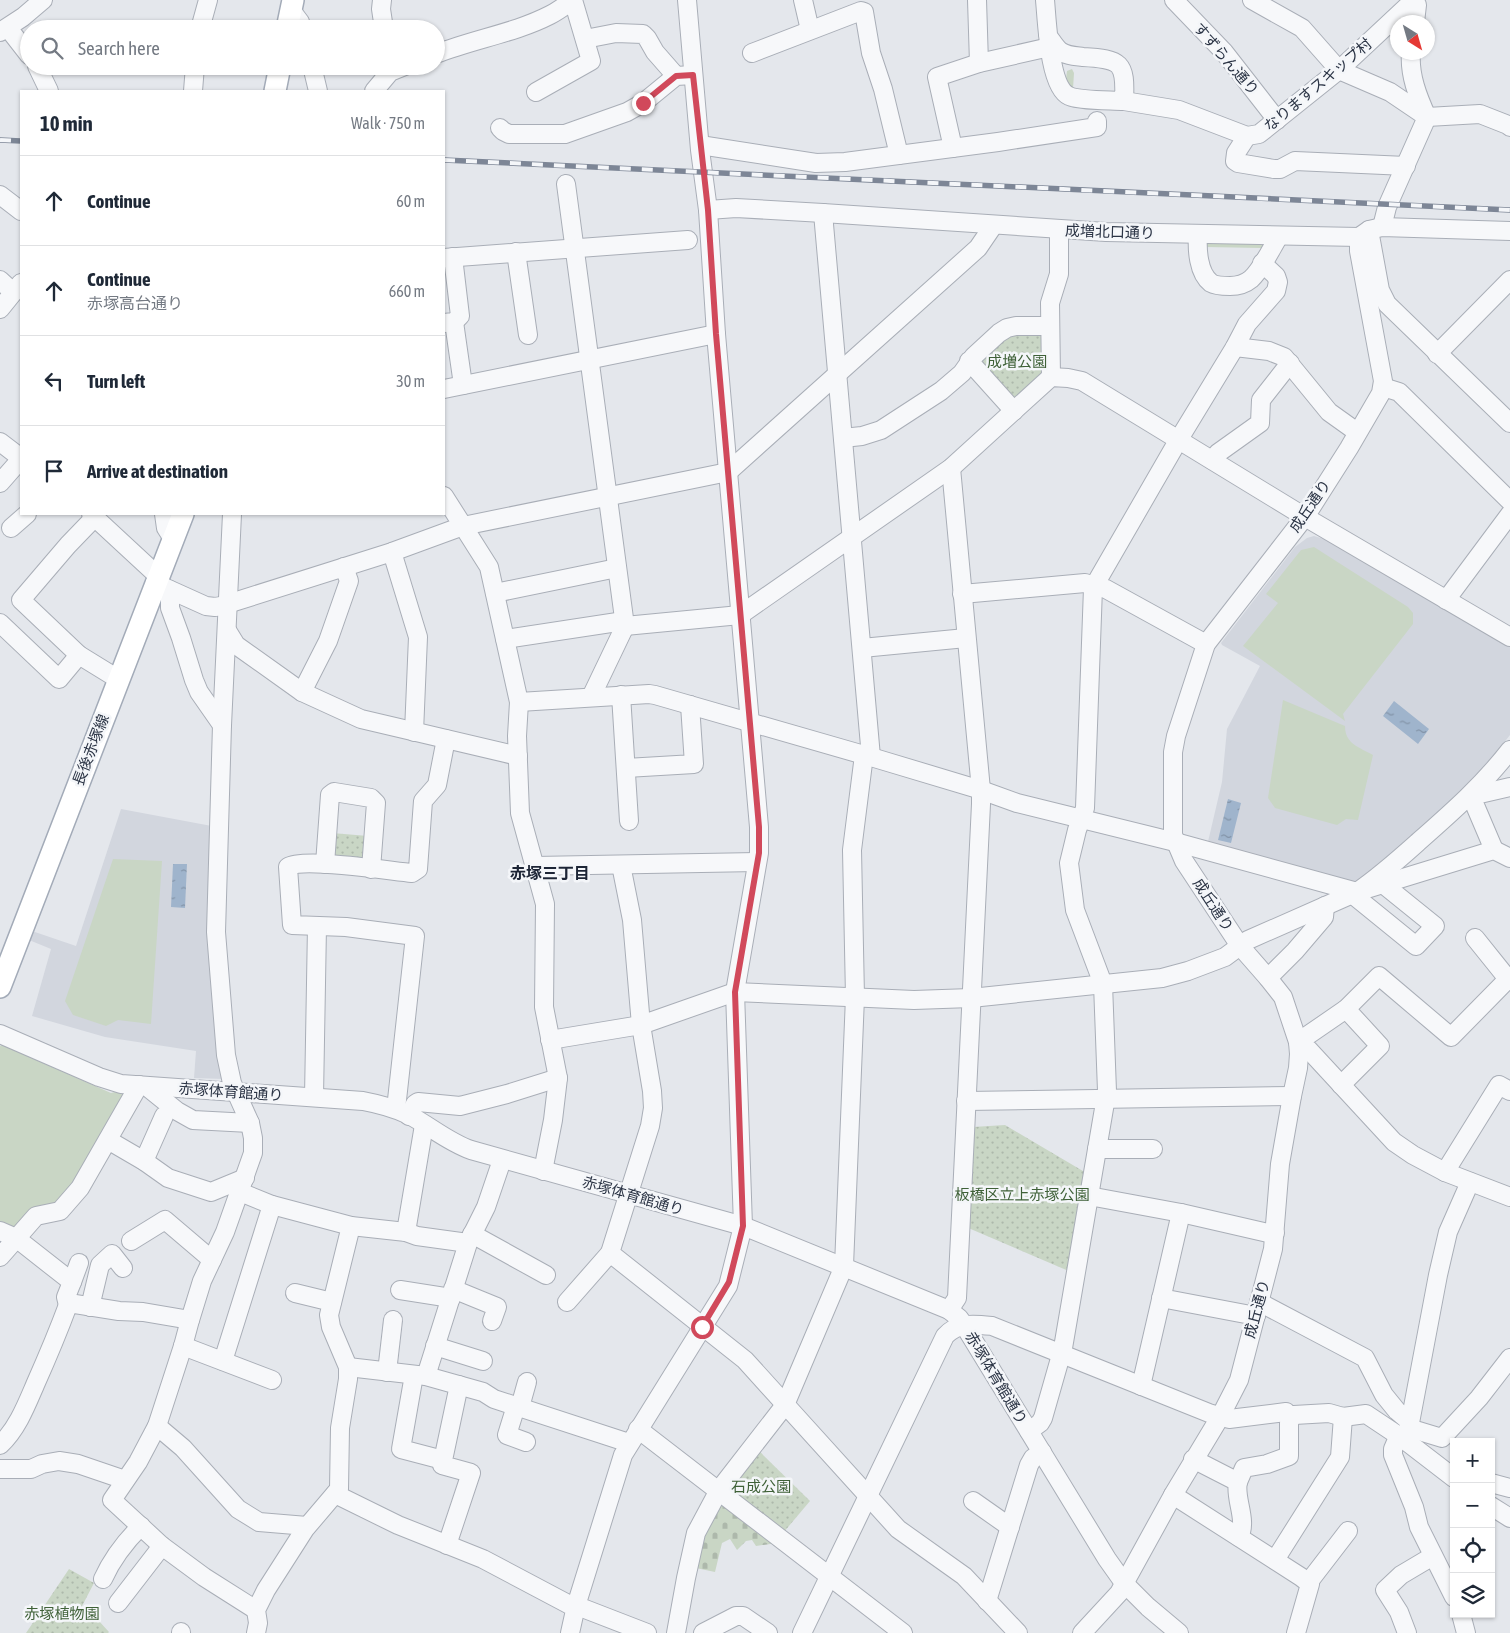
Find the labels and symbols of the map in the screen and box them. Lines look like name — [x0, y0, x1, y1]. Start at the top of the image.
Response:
north arrow — [1390, 15, 1435, 60]
street label: すずらん通り — [1190, 19, 1262, 98]
street label: なりますスキップ村 — [1261, 35, 1375, 135]
route end — [632, 92, 655, 115]
street label: 成増北口通り — [1065, 221, 1155, 242]
park label: 成増公園 — [987, 353, 1047, 370]
street label: 成丘通り — [1285, 476, 1334, 535]
street label: 長後赤塚線 — [69, 712, 112, 788]
district label: 赤塚三丁目 — [510, 864, 590, 882]
street label: 成丘通り — [1190, 875, 1237, 935]
street label: 赤塚体育館通り — [178, 1079, 284, 1104]
street label: 赤塚体育館通り — [580, 1173, 686, 1218]
park label: 板橋区立上赤塚公園 — [954, 1186, 1090, 1203]
street label: 成丘通り — [1241, 1278, 1272, 1340]
route start — [691, 1316, 714, 1339]
street label: 赤塚体育館通り — [962, 1328, 1031, 1427]
park label: 石成公園 — [731, 1478, 791, 1495]
park label: 赤塚植物園 — [24, 1605, 100, 1622]

